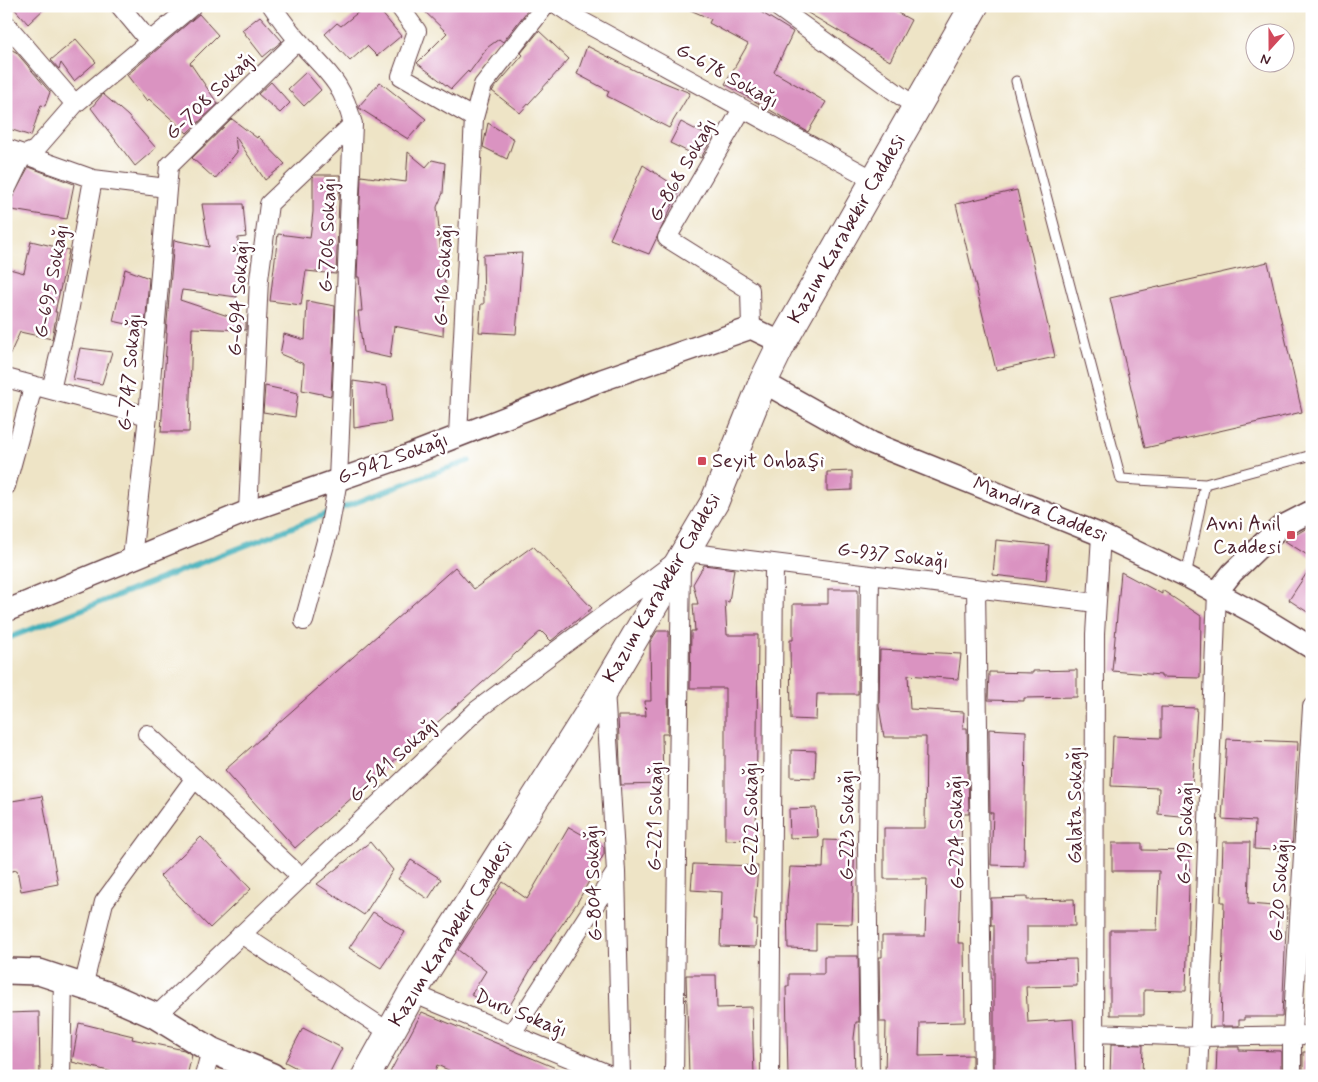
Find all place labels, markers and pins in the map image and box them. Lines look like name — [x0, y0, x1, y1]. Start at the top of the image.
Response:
place label: Seyit Onbaşi — [712, 448, 824, 475]
marker: Seyit Onbaşi — [696, 455, 708, 467]
place label: Avni Anil Caddesi — [1206, 511, 1281, 561]
marker: Avni Anil Caddesi — [1285, 529, 1297, 541]

